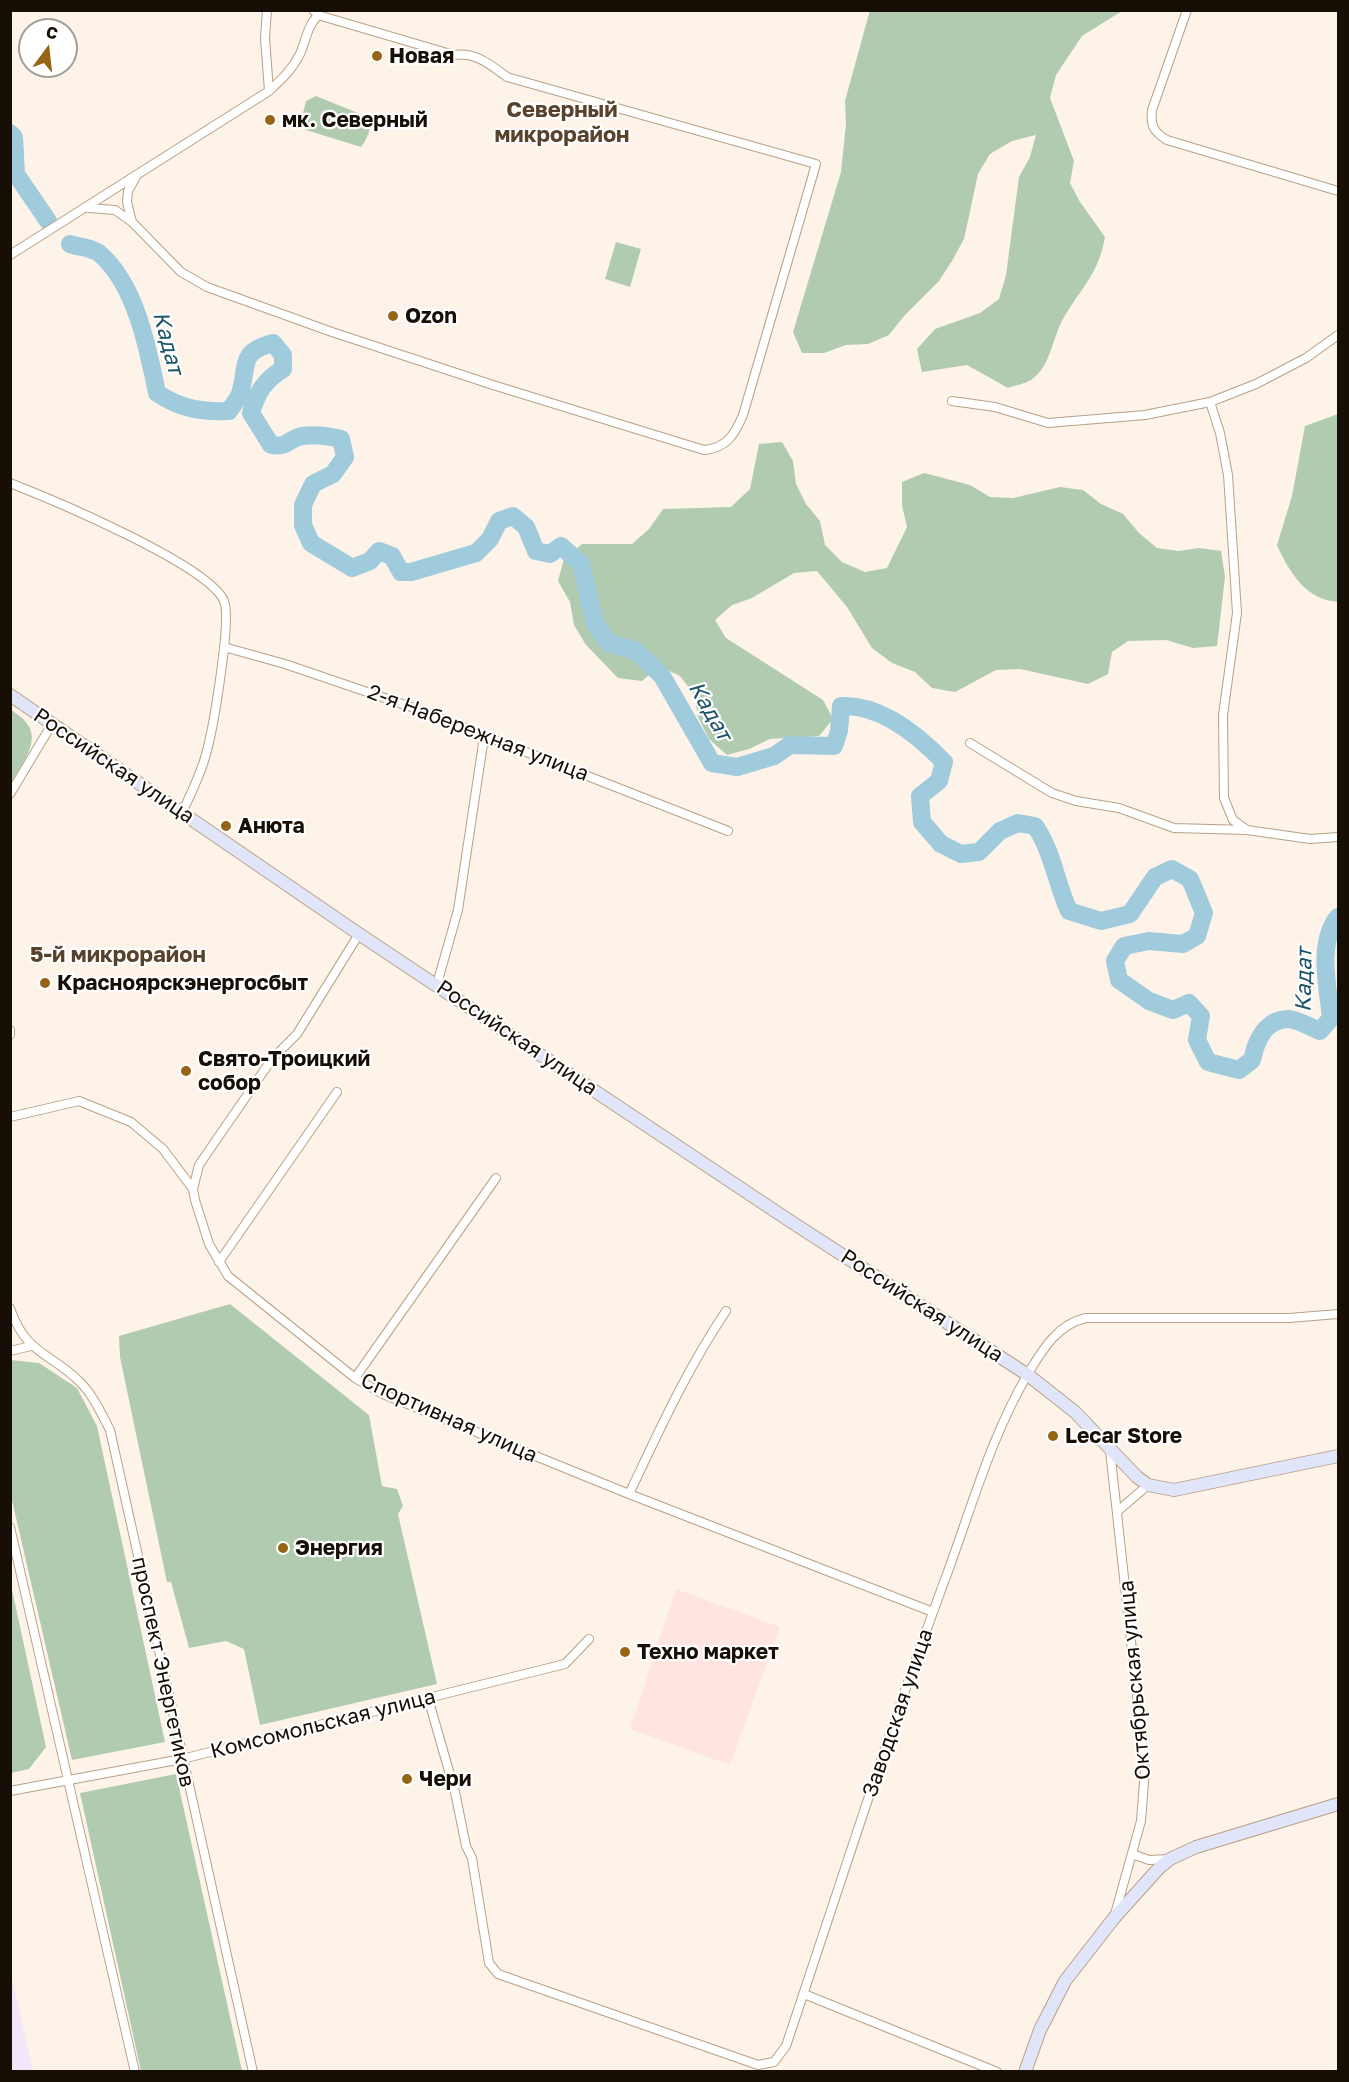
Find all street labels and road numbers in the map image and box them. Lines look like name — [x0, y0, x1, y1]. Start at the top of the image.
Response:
street label: 2-я Набережная улица — [364, 679, 592, 787]
street label: Российская улица — [29, 703, 199, 829]
street label: Российская улица — [432, 975, 602, 1101]
street label: Российская улица — [836, 1244, 1008, 1368]
street label: Спортивная улица — [357, 1368, 541, 1468]
street label: проспект Энергетиков — [126, 1555, 200, 1789]
street label: Октябрьская улица — [1114, 1579, 1156, 1781]
street label: Заводская улица — [857, 1626, 939, 1800]
street label: Комсомольская улица — [208, 1684, 438, 1764]

